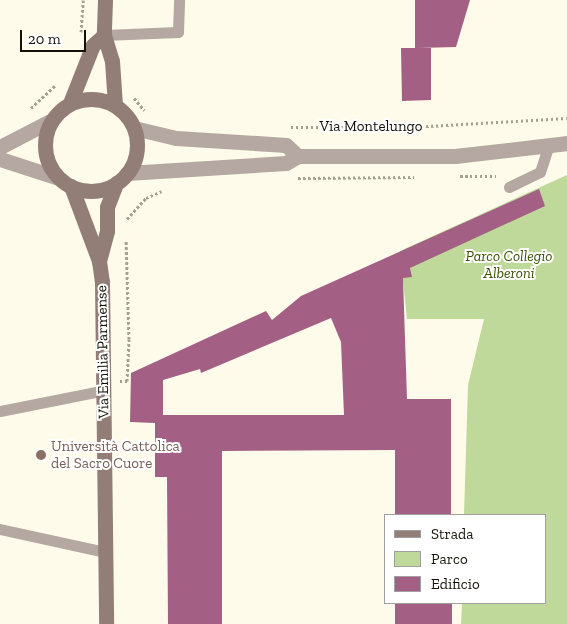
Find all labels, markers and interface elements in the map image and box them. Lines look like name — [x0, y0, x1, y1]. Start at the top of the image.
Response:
scale bar — [22, 20, 89, 52]
text: 20 m — [28, 30, 61, 48]
street label: Via Montelungo — [320, 118, 422, 136]
park label: Parco Collegio Alberoni — [465, 247, 553, 282]
street label: Via Emilia Parmense — [93, 285, 113, 419]
place label: Università Cattolica del Sacro Cuore — [51, 437, 180, 472]
marker: Università Cattolica del Sacro Cuore — [35, 449, 47, 461]
legend — [384, 514, 547, 604]
text: Strada — [431, 525, 474, 543]
text: Parco — [431, 550, 468, 568]
text: Edificio — [431, 575, 480, 593]

